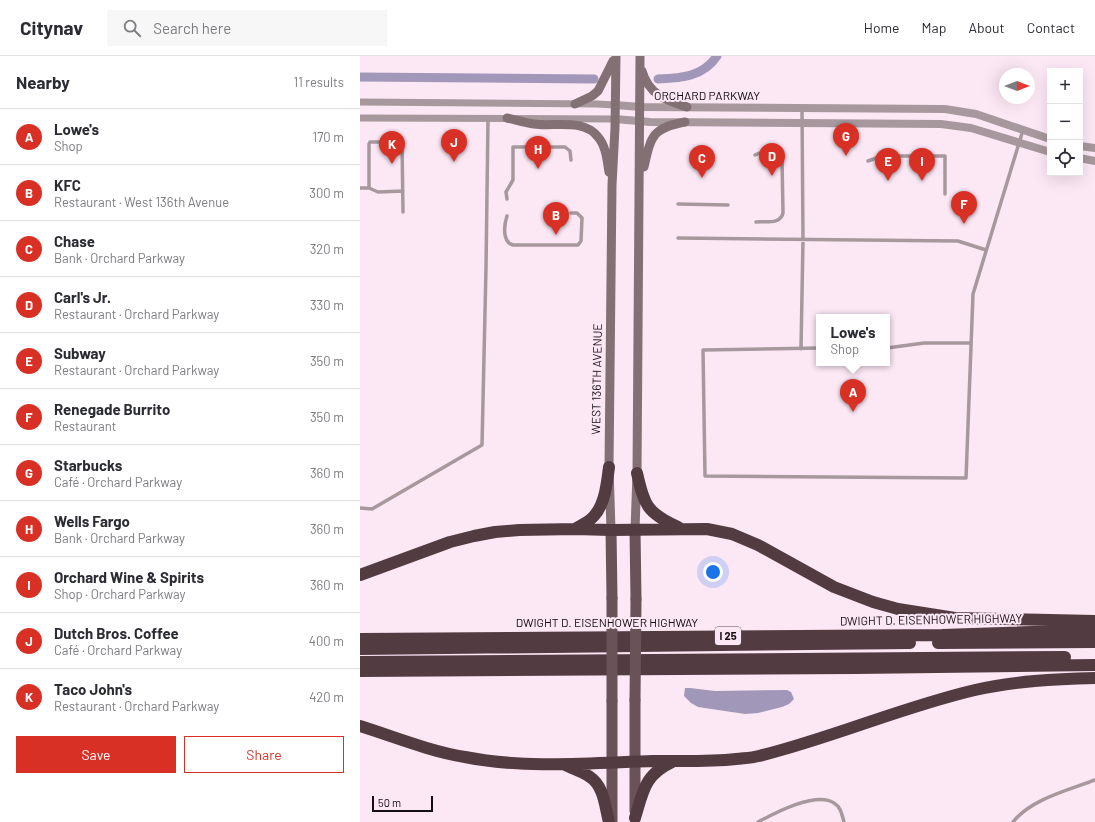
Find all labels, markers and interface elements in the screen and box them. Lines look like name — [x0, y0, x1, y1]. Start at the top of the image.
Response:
search box — [107, 10, 387, 46]
text: Citynav — [20, 16, 83, 39]
icon: search — [121, 17, 143, 39]
text: Search here — [153, 19, 231, 37]
text: Home — [864, 19, 900, 36]
text: Map — [922, 19, 946, 36]
text: About — [968, 19, 1005, 36]
text: Contact — [1027, 19, 1075, 36]
north arrow — [999, 68, 1035, 104]
map controls — [1047, 68, 1083, 176]
button: + — [1047, 68, 1083, 104]
text: Nearby — [16, 72, 70, 92]
text: 11 results — [294, 74, 344, 90]
street label: ORCHARD PARKWAY — [654, 88, 760, 102]
button: − — [1047, 104, 1083, 140]
text: Lowe's — [54, 120, 99, 138]
pin: G — [833, 123, 859, 156]
text: A — [25, 129, 33, 145]
text: 170 m — [313, 129, 344, 145]
pin: J — [441, 129, 467, 162]
pin: K — [379, 131, 405, 164]
pin: H — [525, 136, 551, 169]
text: Shop — [54, 138, 83, 154]
button: locate — [1047, 140, 1083, 176]
pin: D — [759, 143, 785, 176]
pin: C — [689, 145, 715, 178]
pin: E — [875, 148, 901, 181]
pin: I — [909, 148, 935, 181]
text: KFC — [54, 176, 81, 194]
text: B — [25, 185, 33, 201]
text: 300 m — [309, 185, 344, 201]
pin: F — [951, 191, 977, 224]
text: Restaurant · West 136th Avenue — [54, 194, 229, 210]
pin: B — [543, 202, 569, 235]
text: Chase — [54, 232, 95, 250]
text: C — [25, 241, 33, 257]
text: 320 m — [310, 241, 344, 257]
text: Bank · Orchard Parkway — [54, 250, 185, 266]
text: Carl's Jr. — [54, 288, 111, 306]
text: D — [25, 297, 33, 313]
text: 330 m — [310, 297, 344, 313]
text: Restaurant · Orchard Parkway — [54, 306, 219, 322]
popup — [816, 314, 890, 366]
street label: WEST 136TH AVENUE — [588, 323, 604, 435]
text: Lowe's — [830, 323, 876, 341]
text: Shop — [830, 341, 859, 357]
text: Subway — [54, 344, 106, 362]
text: E — [25, 353, 33, 369]
text: 350 m — [310, 353, 344, 369]
text: Restaurant · Orchard Parkway — [54, 362, 219, 378]
pin: A — [840, 379, 866, 412]
text: Renegade Burrito — [54, 400, 170, 418]
text: F — [25, 409, 33, 425]
text: 350 m — [310, 409, 344, 425]
text: Restaurant — [54, 418, 116, 434]
text: Starbucks — [54, 456, 122, 474]
text: G — [25, 465, 33, 481]
text: 360 m — [310, 465, 344, 481]
text: Café · Orchard Parkway — [54, 474, 182, 490]
text: Wells Fargo — [54, 512, 130, 530]
text: H — [25, 521, 33, 537]
text: 360 m — [310, 521, 344, 537]
text: Bank · Orchard Parkway — [54, 530, 185, 546]
your location — [703, 562, 723, 582]
text: Orchard Wine & Spirits — [54, 568, 204, 586]
text: I — [27, 577, 31, 593]
text: 360 m — [310, 577, 344, 593]
text: Shop · Orchard Parkway — [54, 586, 186, 602]
street label: DWIGHT D. EISENHOWER HIGHWAY — [840, 610, 1022, 628]
street label: DWIGHT D. EISENHOWER HIGHWAY — [516, 615, 698, 629]
text: Dutch Bros. Coffee — [54, 624, 179, 642]
road number: I 25 — [715, 627, 741, 645]
text: J — [25, 633, 33, 649]
text: 400 m — [309, 633, 344, 649]
text: Café · Orchard Parkway — [54, 642, 182, 658]
text: Taco John's — [54, 680, 132, 698]
text: K — [25, 689, 33, 705]
text: 420 m — [309, 689, 344, 705]
text: Restaurant · Orchard Parkway — [54, 698, 219, 714]
button: Save — [16, 736, 176, 773]
button: Share — [184, 736, 344, 773]
scale bar — [372, 794, 433, 813]
text: 50 m — [378, 796, 401, 809]

